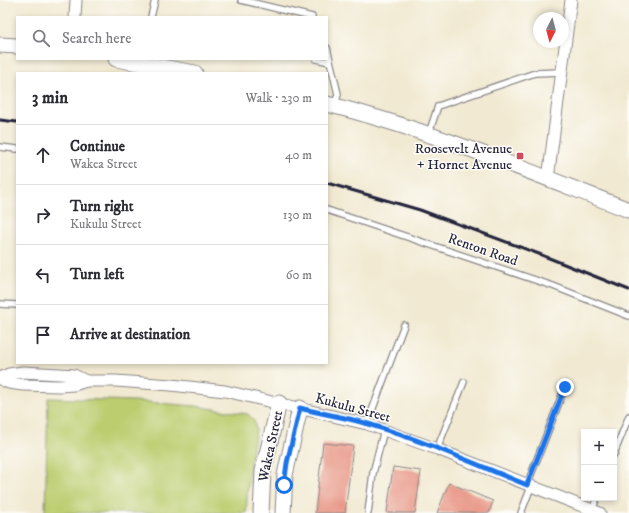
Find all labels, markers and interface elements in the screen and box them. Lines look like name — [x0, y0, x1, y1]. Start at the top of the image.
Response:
north arrow — [533, 12, 569, 48]
search box — [16, 16, 328, 60]
icon: search — [30, 27, 52, 49]
text: Search here — [62, 29, 131, 48]
text: 3 min — [32, 87, 68, 109]
text: Walk · 230 m — [246, 90, 312, 106]
text: Continue — [70, 137, 125, 156]
place label: Roosevelt Avenue + Hornet Avenue — [415, 140, 512, 174]
icon: ahead — [32, 144, 54, 166]
text: 40 m — [285, 147, 312, 163]
marker: Roosevelt Avenue + Hornet Avenue — [515, 151, 525, 161]
text: Wakea Street — [70, 156, 137, 172]
text: Turn right — [70, 197, 133, 216]
icon: right — [32, 204, 54, 226]
text: 130 m — [283, 207, 312, 223]
text: Kukulu Street — [70, 216, 142, 232]
street label: Renton Road — [445, 230, 520, 270]
icon: left — [32, 264, 54, 286]
text: Turn left — [70, 265, 124, 284]
text: 60 m — [286, 267, 312, 283]
icon: arrive — [32, 324, 54, 346]
text: Arrive at destination — [70, 325, 190, 344]
route end — [556, 378, 574, 396]
street label: Kukulu Street — [313, 389, 393, 427]
street label: Wakea Street — [254, 408, 287, 485]
map controls — [581, 429, 617, 501]
button: + — [581, 429, 617, 465]
button: − — [581, 465, 617, 501]
route start — [275, 476, 293, 494]

